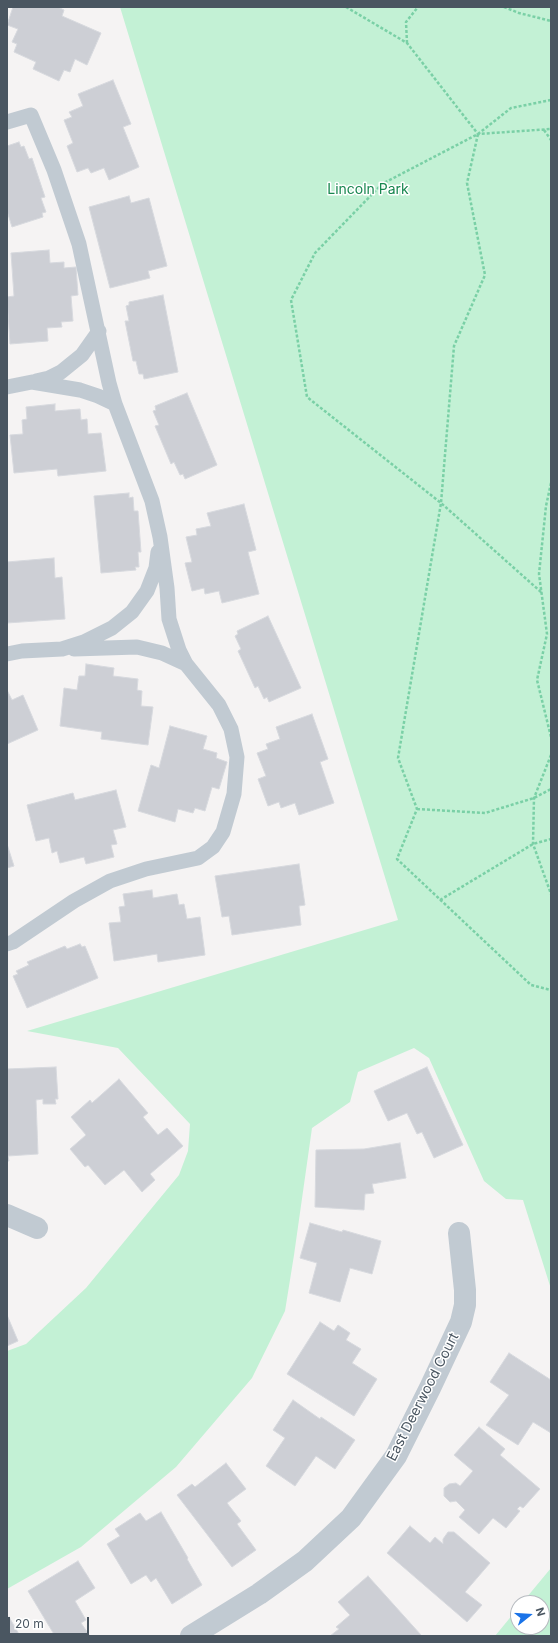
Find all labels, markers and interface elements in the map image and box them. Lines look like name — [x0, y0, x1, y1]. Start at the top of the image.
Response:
park label: Lincoln Park — [327, 182, 409, 198]
street label: East Deerwood Court — [383, 1330, 463, 1464]
north arrow — [510, 1595, 550, 1635]
text: N — [533, 1606, 548, 1618]
scale bar — [10, 1609, 91, 1635]
text: 20 m — [15, 1616, 44, 1631]

